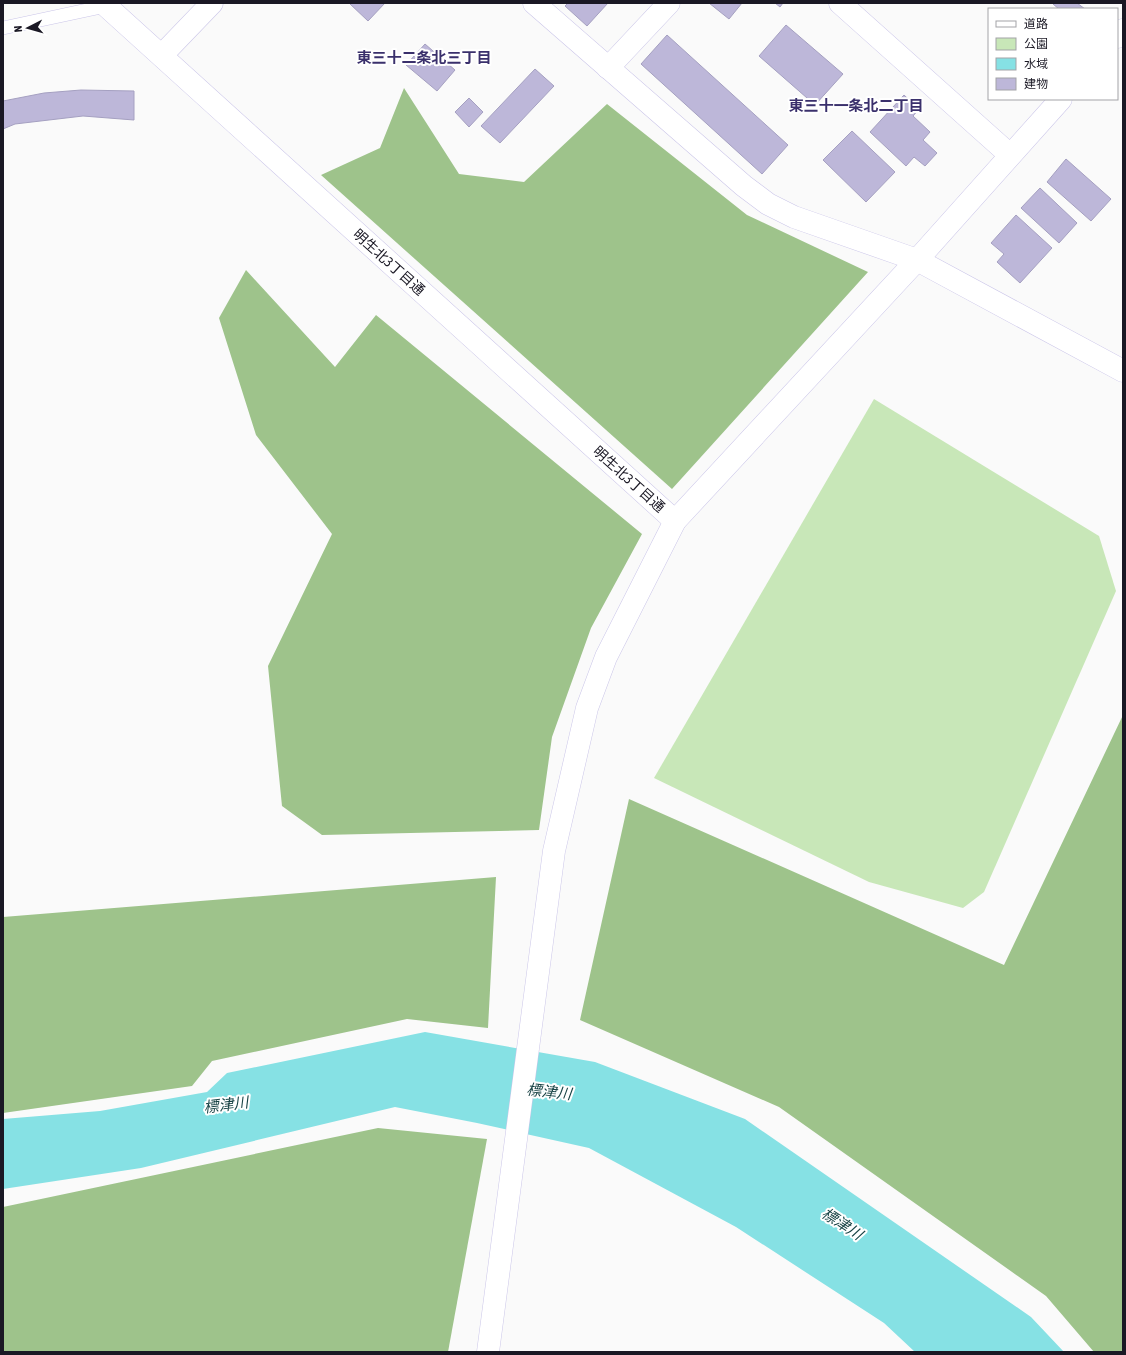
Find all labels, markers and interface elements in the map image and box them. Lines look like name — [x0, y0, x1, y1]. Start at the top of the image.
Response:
north arrow — [8, 8, 48, 48]
legend — [988, 8, 1118, 100]
text: 道路 — [1024, 17, 1048, 31]
text: N — [12, 25, 24, 33]
text: 公園 — [1024, 37, 1048, 51]
district label: 東三十二条北三丁目 — [356, 49, 492, 66]
text: 水域 — [1024, 57, 1048, 71]
text: 建物 — [1024, 77, 1048, 91]
district label: 東三十一条北二丁目 — [788, 97, 924, 114]
street label: 明生北3丁目通 — [350, 226, 428, 298]
street label: 明生北3丁目通 — [590, 443, 668, 515]
water label: 標津川 — [526, 1081, 574, 1103]
water label: 標津川 — [203, 1093, 251, 1116]
water label: 標津川 — [819, 1204, 867, 1244]

